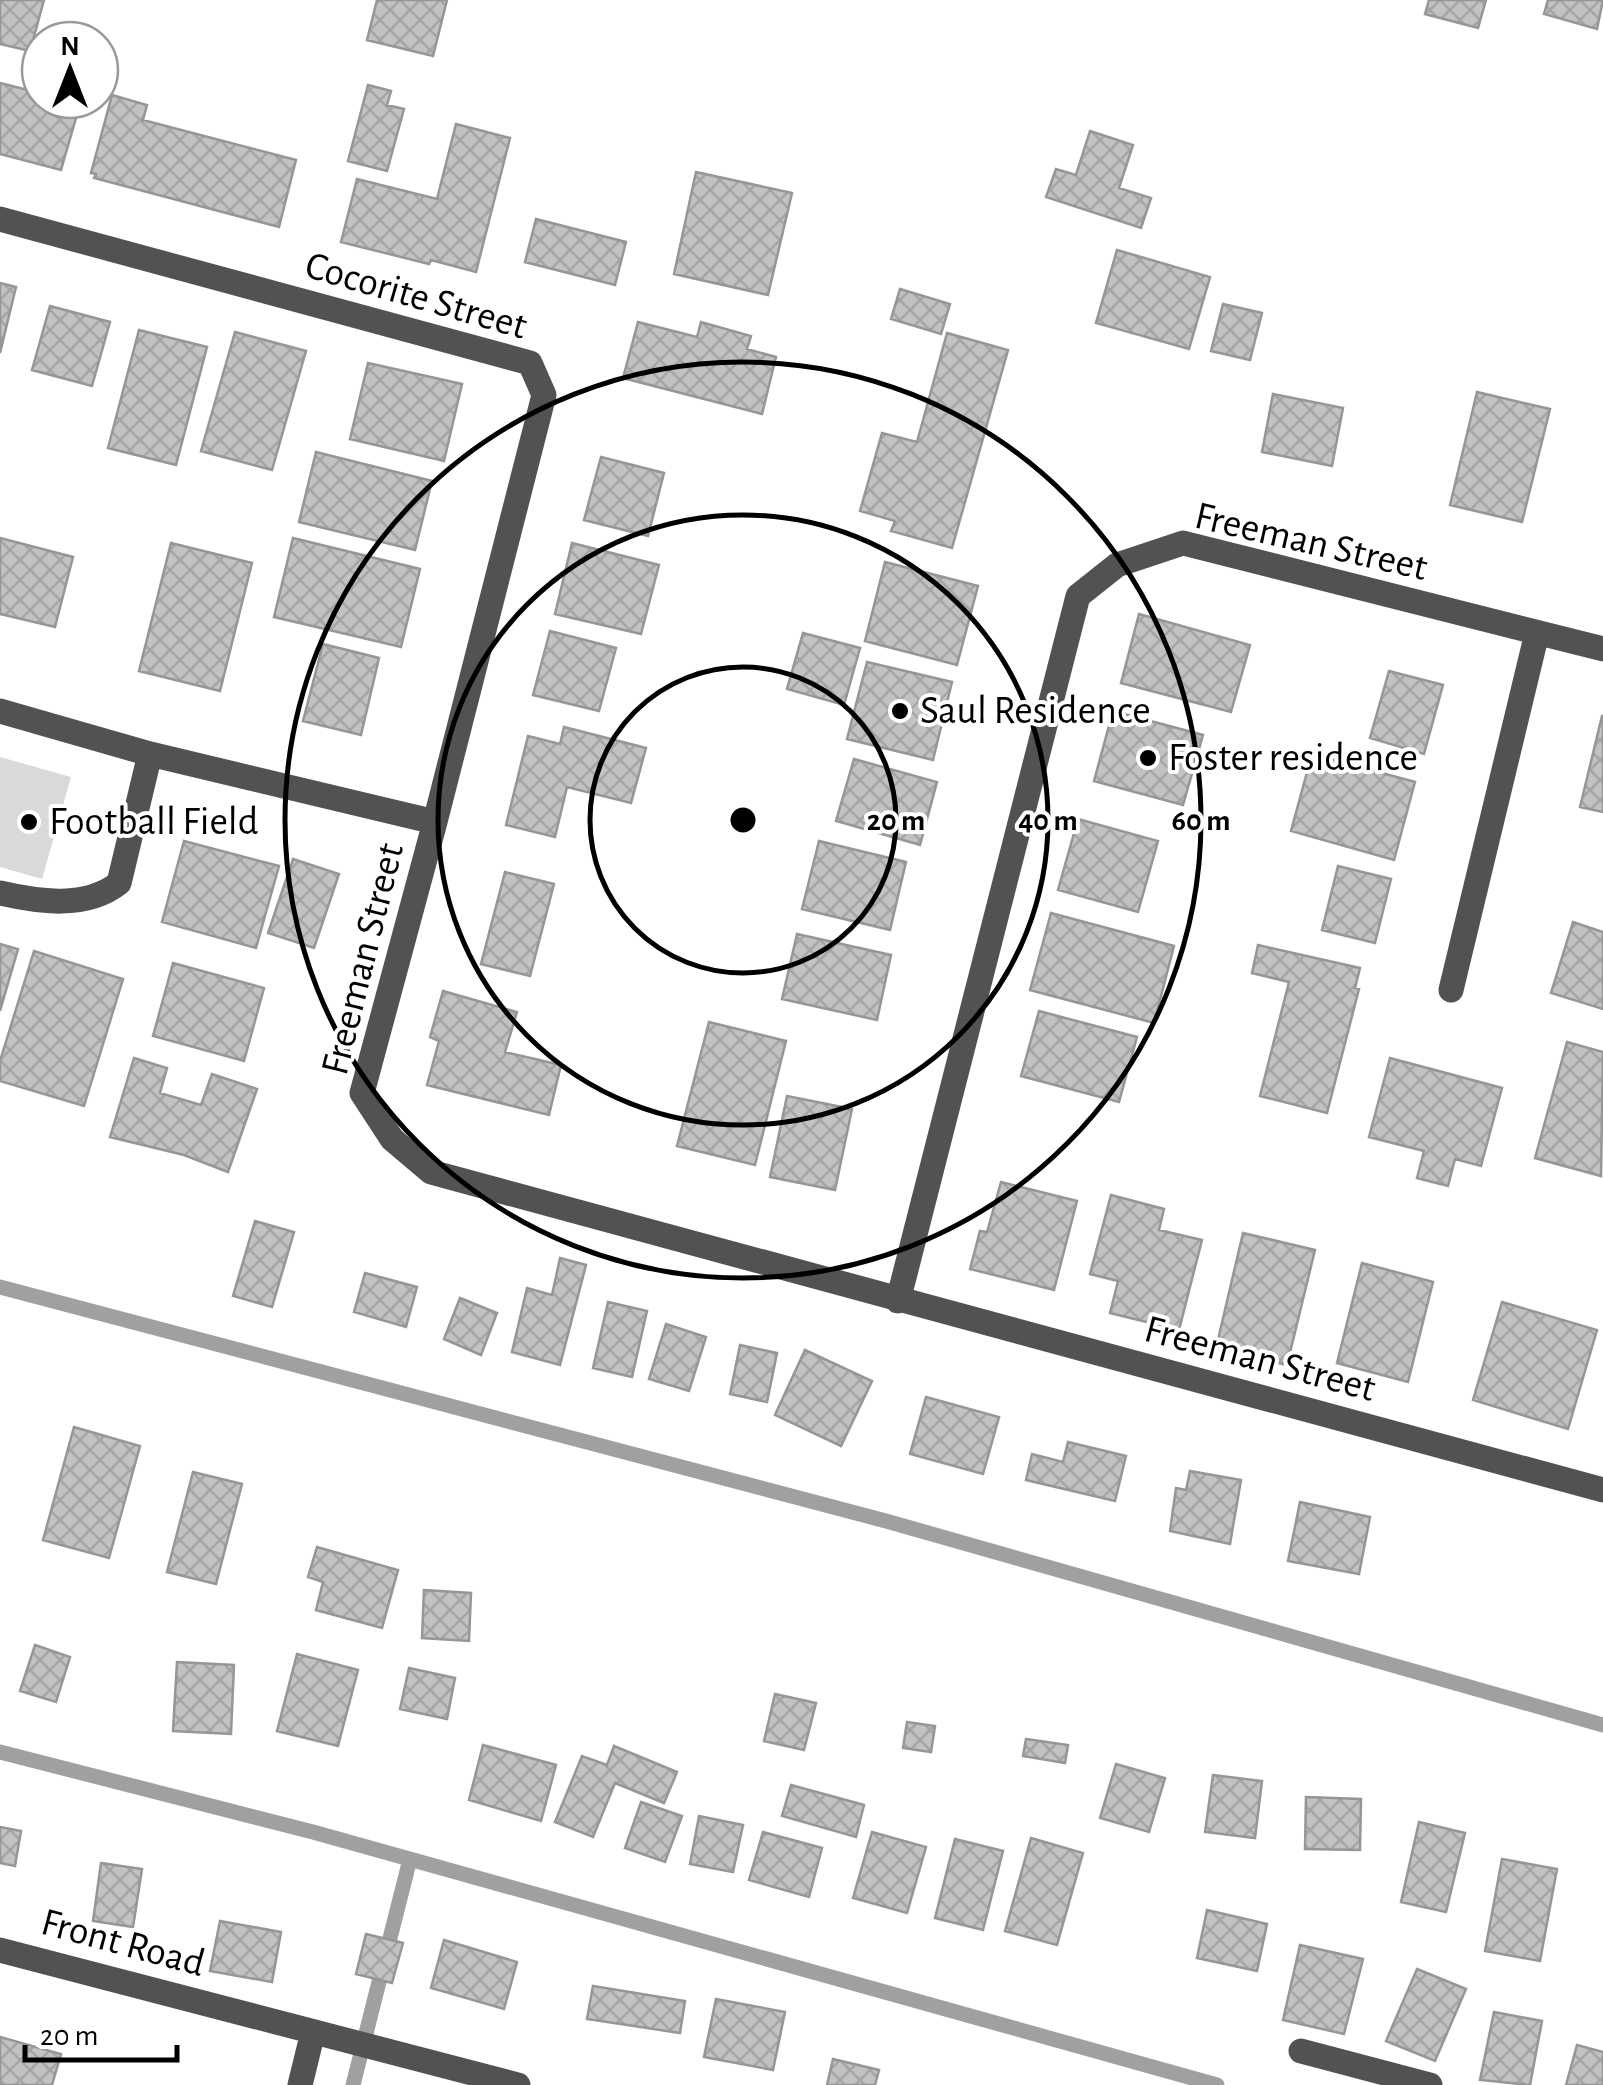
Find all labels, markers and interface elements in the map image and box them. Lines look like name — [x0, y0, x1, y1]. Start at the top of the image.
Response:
north arrow — [20, 20, 120, 120]
text: N — [60, 33, 80, 61]
street label: Cocorite Street — [301, 245, 531, 347]
street label: Freeman Street — [1191, 496, 1431, 588]
place label: Saul Residence — [920, 691, 1151, 731]
marker: Saul Residence — [889, 700, 911, 722]
place label: Foster residence — [1168, 738, 1418, 778]
marker: Foster residence — [1137, 747, 1159, 769]
place label: Football Field — [49, 802, 258, 842]
centre of rings — [725, 802, 761, 838]
text: 20 m — [867, 806, 925, 836]
text: 40 m — [1018, 806, 1078, 836]
text: 60 m — [1172, 806, 1230, 836]
marker: Football Field — [18, 811, 40, 833]
street label: Freeman Street — [315, 839, 411, 1079]
street label: Freeman Street — [1140, 1309, 1380, 1409]
street label: Front Road — [37, 1902, 209, 1984]
scale bar — [25, 2000, 178, 2062]
text: 20 m — [40, 2021, 98, 2051]

